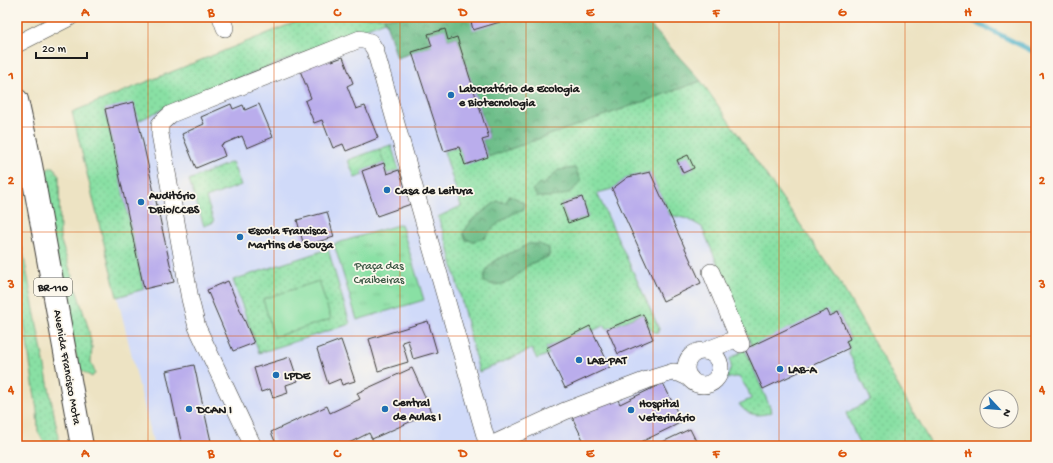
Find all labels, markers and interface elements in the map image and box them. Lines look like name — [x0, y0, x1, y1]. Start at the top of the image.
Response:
text: A — [80, 6, 90, 21]
text: B — [207, 6, 216, 21]
text: C — [332, 6, 342, 21]
text: D — [458, 6, 468, 21]
text: E — [586, 6, 595, 21]
text: F — [712, 6, 721, 21]
text: G — [838, 6, 847, 21]
text: H — [964, 6, 972, 21]
scale bar — [36, 34, 87, 60]
text: 20 m — [42, 43, 67, 57]
text: 1 — [7, 69, 14, 84]
text: 1 — [1038, 69, 1045, 84]
place label: Laboratório de Ecologia e Biotecnologia — [458, 83, 581, 111]
marker: Laboratório de Ecologia e Biotecnologia — [446, 90, 456, 100]
text: 2 — [8, 174, 15, 189]
text: 2 — [1039, 174, 1046, 189]
marker: Casa de Leitura — [382, 185, 392, 195]
place label: Casa de Leitura — [394, 185, 474, 199]
place label: Auditório DBio/CCBS — [148, 190, 200, 218]
marker: Auditório DBio/CCBS — [136, 197, 146, 207]
place label: Escola Francisca Martins de Souza — [247, 225, 334, 253]
marker: Escola Francisca Martins de Souza — [235, 232, 245, 242]
park label: Praça das Craibeiras — [353, 260, 405, 288]
text: 3 — [7, 278, 15, 293]
road number: BR-110 — [34, 278, 72, 296]
text: 3 — [1038, 278, 1046, 293]
street label: Avenida Francisco Mota — [49, 309, 83, 426]
marker: LAB-PAT — [574, 355, 584, 365]
place label: LAB-PAT — [587, 355, 628, 369]
marker: LAB-A — [775, 364, 785, 374]
place label: LAB-A — [788, 364, 817, 378]
marker: LPDE — [271, 370, 281, 380]
place label: LPDE — [284, 370, 312, 384]
text: 4 — [7, 383, 15, 398]
text: 4 — [1038, 383, 1046, 398]
north arrow — [979, 389, 1019, 429]
place label: Central de Aulas I — [392, 397, 441, 425]
place label: Hospital Veterinário — [638, 398, 696, 426]
marker: DCAN I — [184, 404, 194, 414]
place label: DCAN I — [196, 404, 232, 418]
marker: Central de Aulas I — [380, 404, 390, 414]
marker: Hospital Veterinário — [626, 405, 636, 415]
text: N — [999, 407, 1013, 418]
text: A — [80, 447, 90, 462]
text: B — [207, 447, 216, 462]
text: C — [332, 447, 342, 462]
text: D — [458, 447, 468, 462]
text: E — [586, 447, 595, 462]
text: F — [712, 447, 721, 462]
text: G — [838, 447, 847, 462]
text: H — [964, 447, 972, 462]

